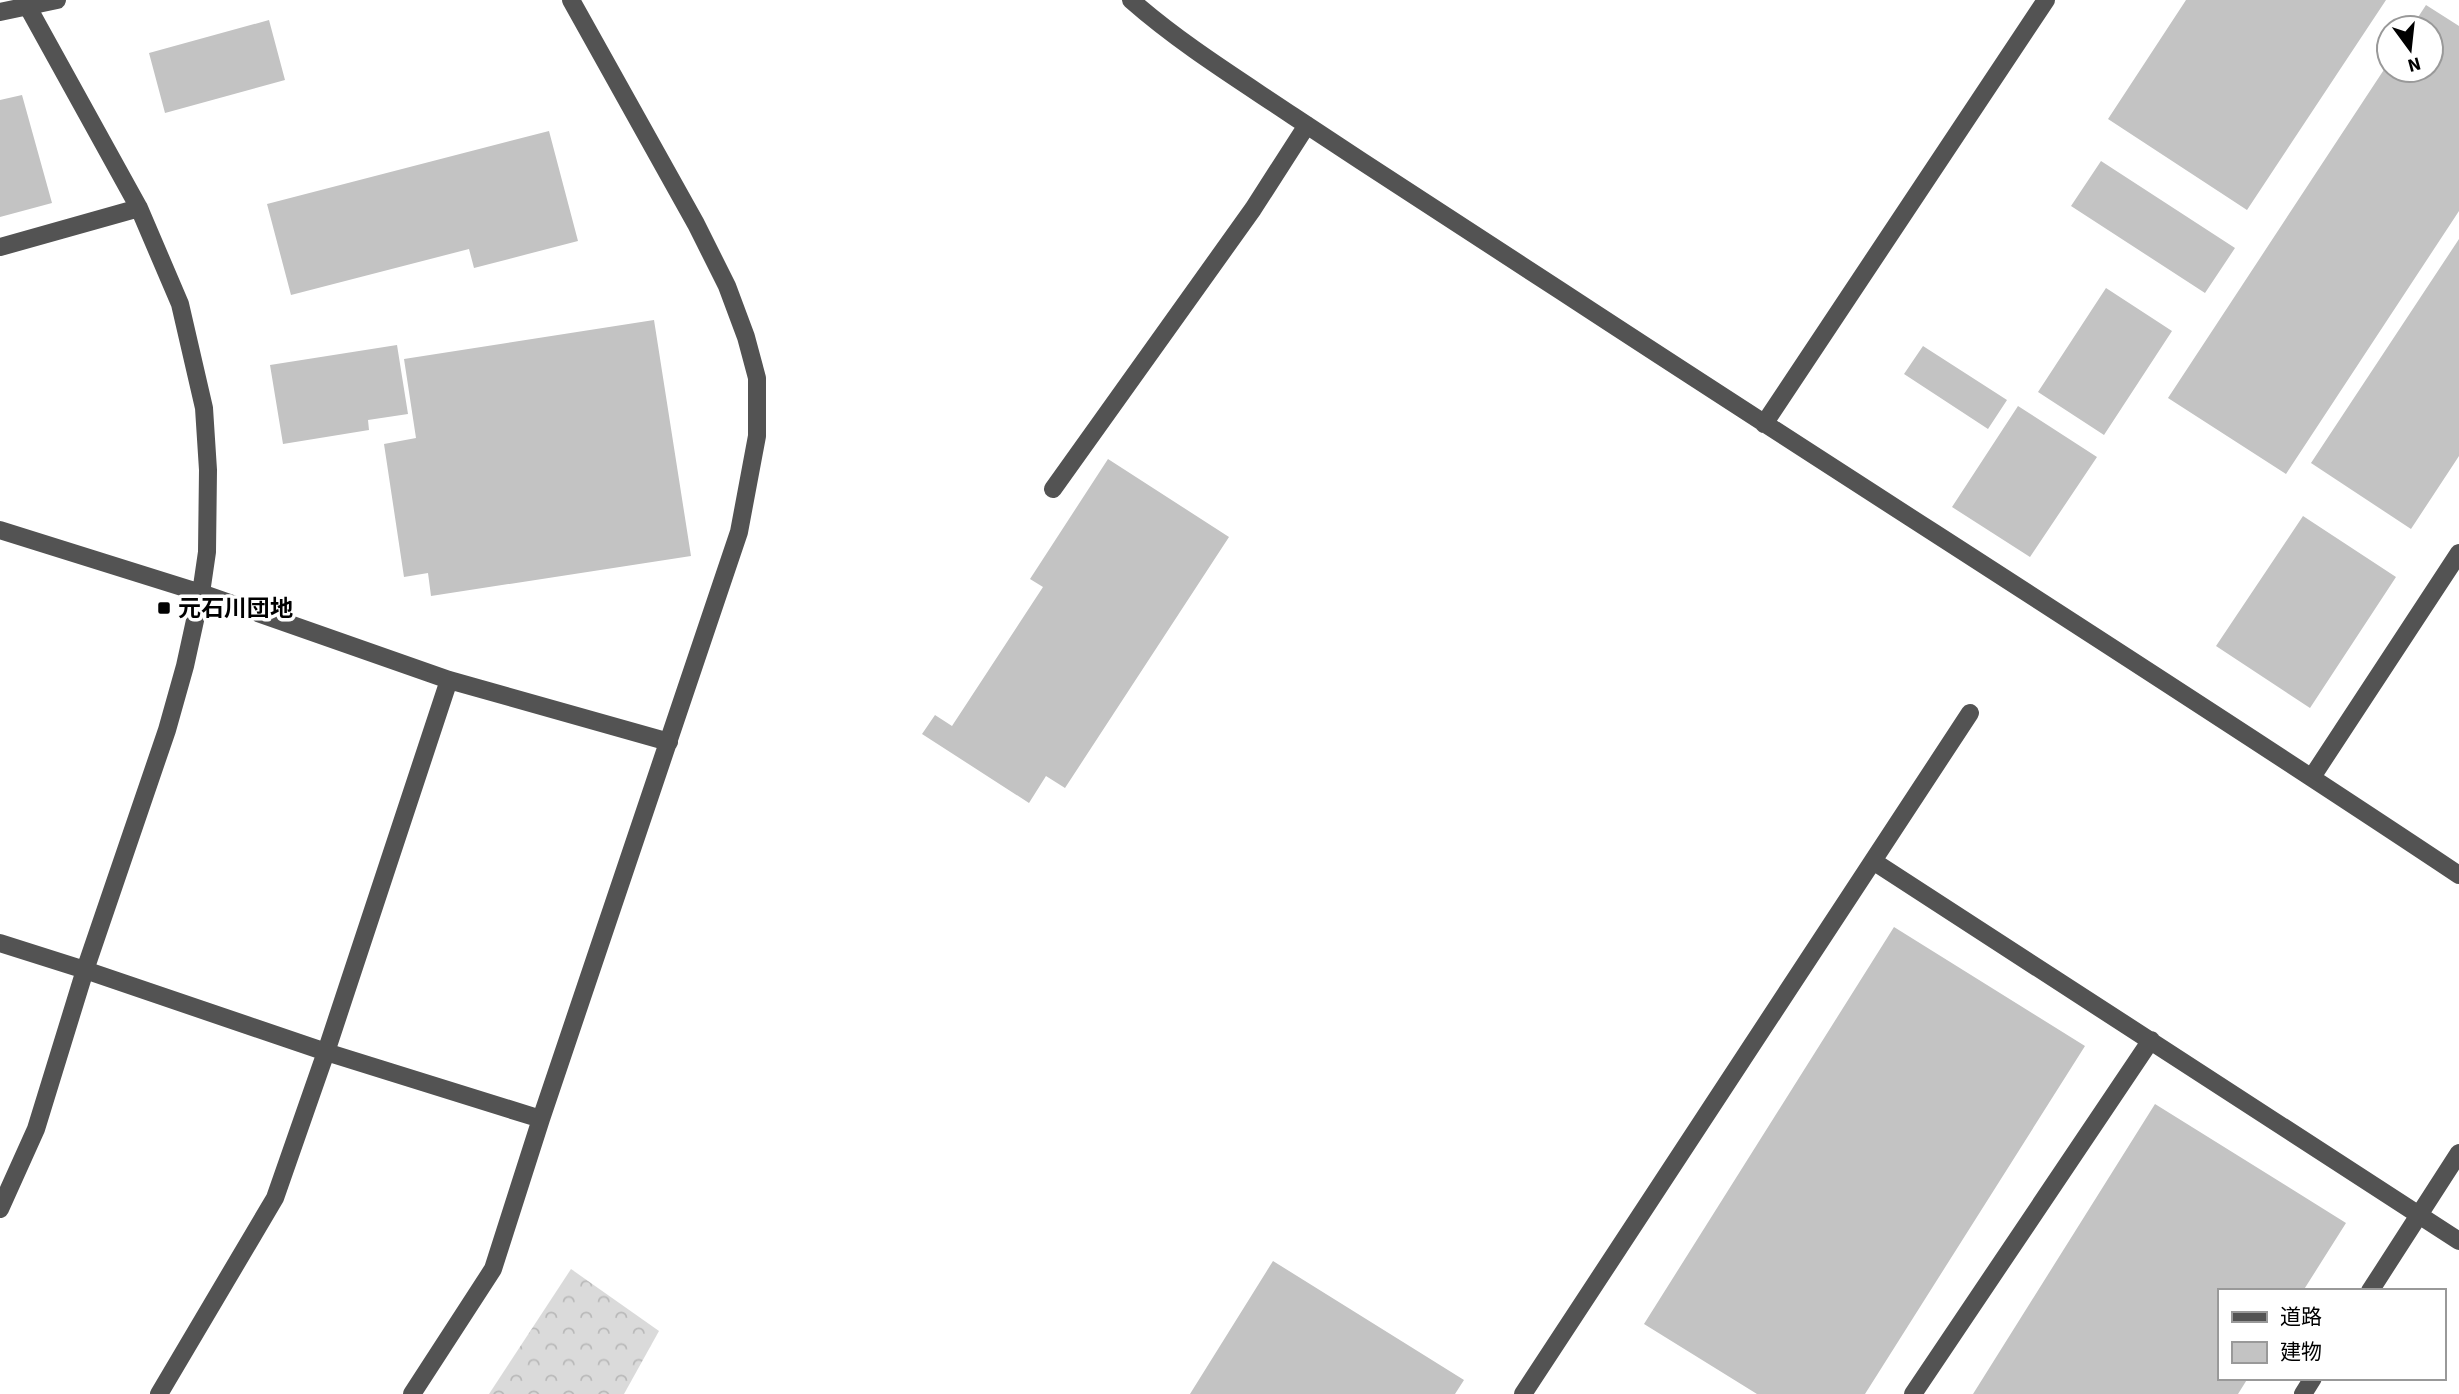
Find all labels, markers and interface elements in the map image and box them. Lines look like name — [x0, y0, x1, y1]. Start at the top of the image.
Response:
north arrow — [2375, 14, 2445, 84]
text: N — [2404, 49, 2424, 79]
place label: 元石川団地 — [178, 592, 293, 625]
marker: 元石川団地 — [156, 600, 172, 616]
legend — [2218, 1289, 2445, 1380]
text: 道路 — [2280, 1302, 2322, 1332]
text: 建物 — [2280, 1337, 2322, 1367]

